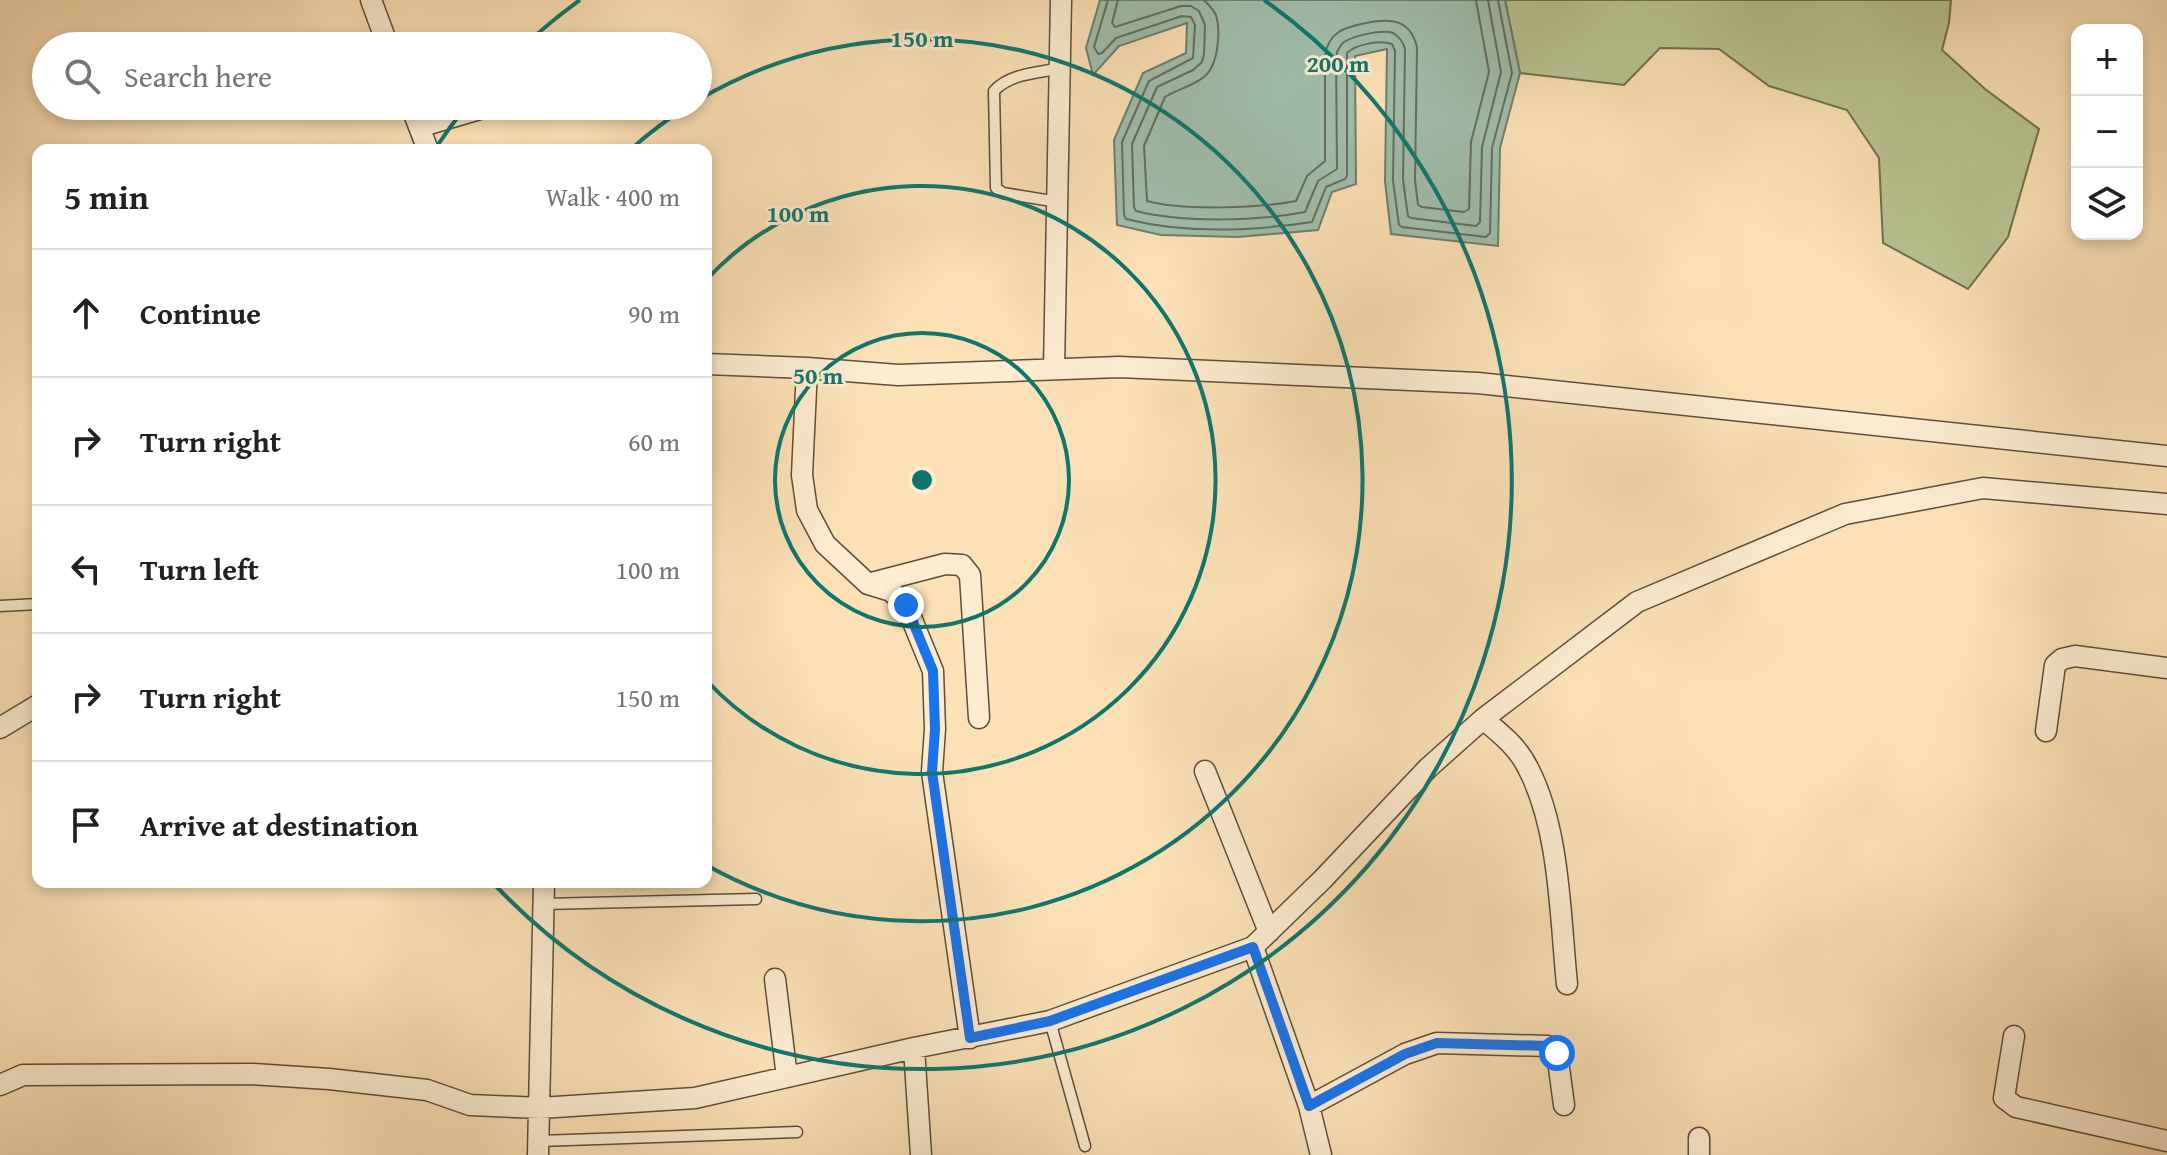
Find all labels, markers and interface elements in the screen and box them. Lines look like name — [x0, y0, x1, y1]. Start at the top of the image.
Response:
text: 150 m — [890, 21, 954, 56]
map controls — [2071, 24, 2143, 240]
button: + — [2071, 24, 2143, 96]
search box — [32, 32, 712, 120]
text: 200 m — [1306, 46, 1370, 81]
icon: search — [60, 54, 104, 98]
text: Search here — [124, 54, 272, 98]
button: − — [2071, 96, 2143, 168]
button: layers — [2071, 168, 2143, 240]
text: 5 min — [64, 172, 149, 221]
text: Walk · 400 m — [546, 177, 680, 216]
text: 100 m — [766, 196, 830, 231]
icon: ahead — [64, 291, 108, 335]
text: Continue — [140, 291, 261, 335]
text: 90 m — [628, 294, 680, 333]
text: 50 m — [793, 358, 844, 393]
icon: right — [64, 419, 108, 463]
text: Turn right — [140, 419, 281, 463]
text: 60 m — [628, 422, 680, 461]
centre of rings — [908, 466, 936, 494]
icon: left — [64, 547, 108, 591]
text: Turn left — [140, 547, 259, 591]
text: 100 m — [615, 550, 680, 589]
route end — [888, 587, 924, 623]
icon: right — [64, 675, 108, 719]
text: Turn right — [140, 675, 281, 719]
text: 150 m — [615, 678, 680, 717]
icon: arrive — [64, 803, 108, 847]
text: Arrive at destination — [140, 803, 418, 847]
route start — [1539, 1035, 1575, 1071]

